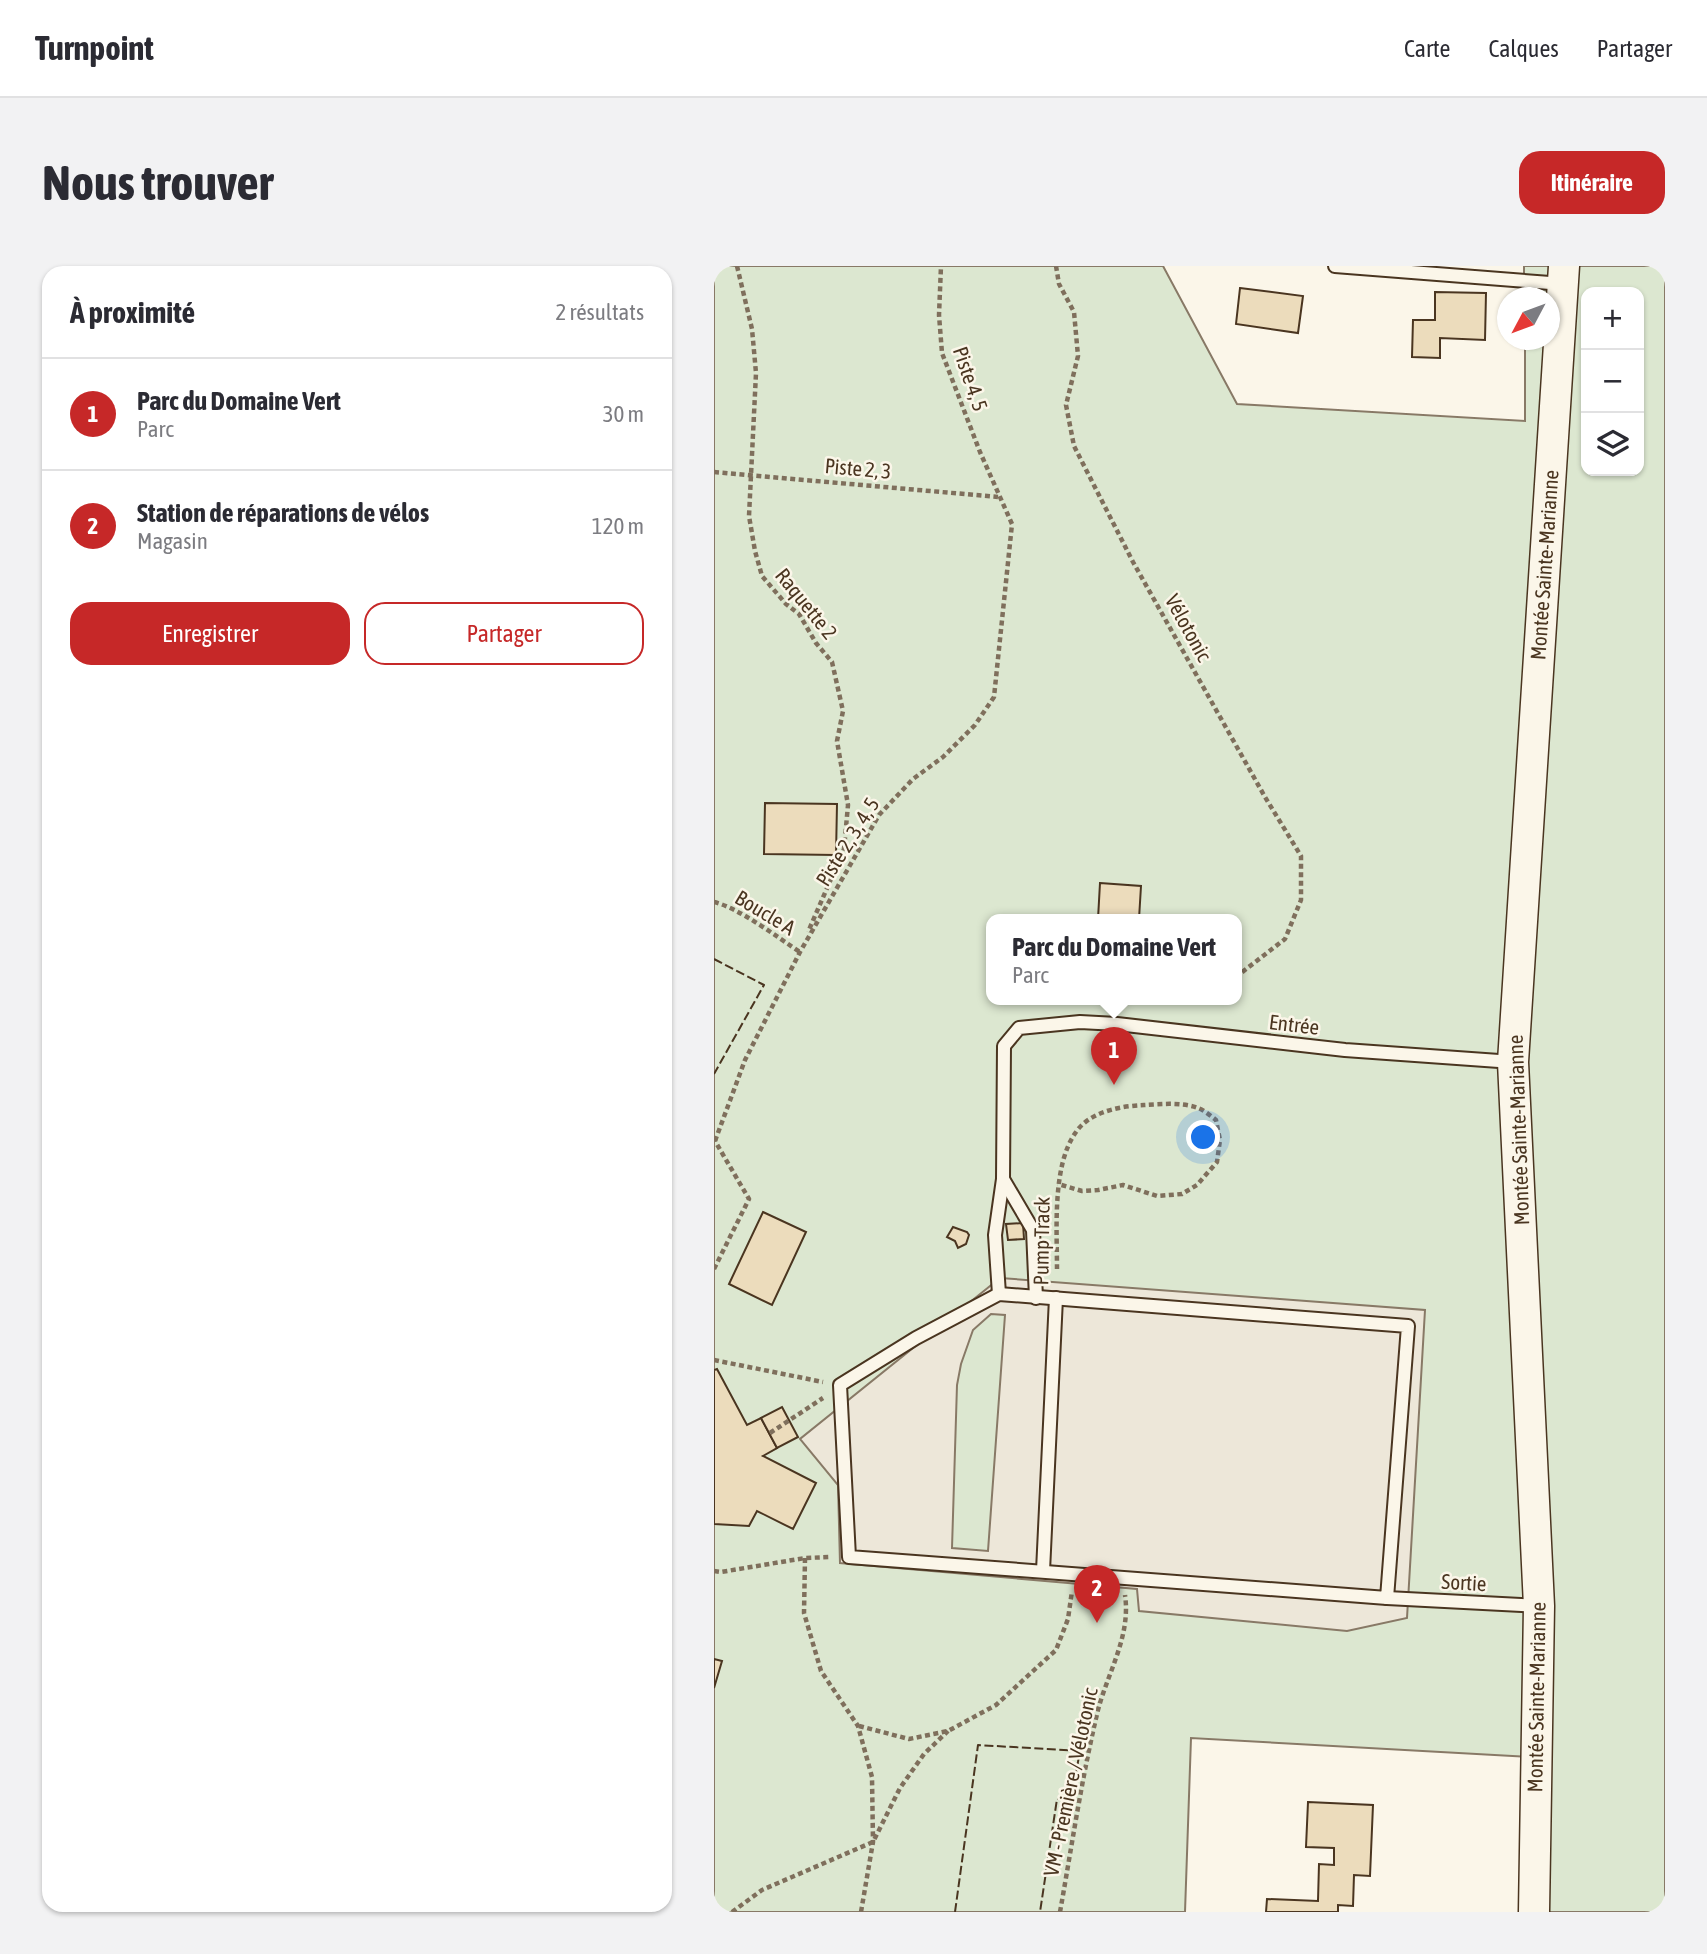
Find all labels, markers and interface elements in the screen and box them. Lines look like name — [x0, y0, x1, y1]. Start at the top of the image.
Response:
text: Turnpoint — [35, 29, 154, 67]
text: Carte — [1404, 35, 1450, 62]
text: Calques — [1488, 35, 1559, 62]
text: Partager — [1597, 35, 1672, 62]
button: Itinéraire — [1519, 151, 1665, 214]
text: Nous trouver — [42, 154, 273, 210]
north arrow — [1497, 287, 1560, 350]
map controls — [1581, 287, 1644, 476]
button: + — [1581, 287, 1644, 350]
text: À proximité — [70, 295, 195, 329]
text: 2 résultats — [555, 299, 644, 325]
street label: Piste 4, 5 — [949, 343, 993, 414]
button: − — [1581, 350, 1644, 413]
text: Parc du Domaine Vert — [137, 386, 341, 416]
text: 1 — [88, 401, 98, 427]
text: 30 m — [603, 401, 644, 427]
button: layers — [1581, 413, 1644, 476]
text: Parc — [137, 416, 174, 442]
street label: Piste 2, 3 — [824, 453, 892, 483]
street label: Montée Sainte-Marianne — [1525, 469, 1563, 661]
text: Station de réparations de vélos — [137, 498, 429, 528]
text: 2 — [88, 513, 98, 539]
text: 120 m — [592, 513, 644, 539]
text: Magasin — [137, 528, 208, 554]
street label: Raquette 2 — [771, 563, 843, 644]
street label: Vélotonic — [1161, 590, 1217, 665]
button: Enregistrer — [70, 602, 350, 665]
button: Partager — [364, 602, 644, 665]
street label: Piste 2, 3, 4, 5 — [811, 793, 884, 890]
street label: Boucle A — [731, 885, 801, 940]
popup — [986, 914, 1242, 1005]
text: Parc du Domaine Vert — [1012, 932, 1216, 962]
text: Parc — [1012, 962, 1049, 988]
street label: Entrée — [1268, 1009, 1321, 1039]
pin: 1 — [1091, 1027, 1137, 1085]
street label: Montée Sainte-Marianne — [1503, 1034, 1533, 1226]
your location — [1186, 1120, 1220, 1154]
street label: Pump Track — [1028, 1196, 1054, 1286]
pin: 2 — [1074, 1565, 1120, 1623]
street label: Sortie — [1441, 1569, 1487, 1595]
street label: Montée Sainte-Marianne — [1522, 1602, 1550, 1792]
street label: VM - Première / Vélotonic — [1038, 1685, 1102, 1878]

